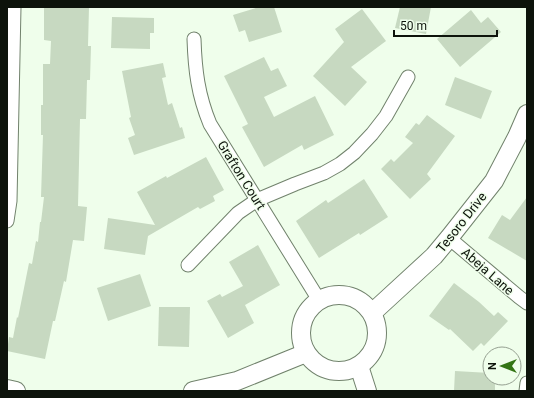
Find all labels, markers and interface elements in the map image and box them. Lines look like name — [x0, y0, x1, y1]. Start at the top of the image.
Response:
scale bar — [394, 12, 497, 38]
text: 50 m — [400, 19, 427, 33]
street label: Grafton Court — [214, 138, 269, 213]
street label: Tesoro Drive — [433, 189, 490, 255]
street label: Abeja Lane — [459, 245, 517, 298]
north arrow — [482, 346, 522, 386]
text: N — [486, 362, 499, 370]

